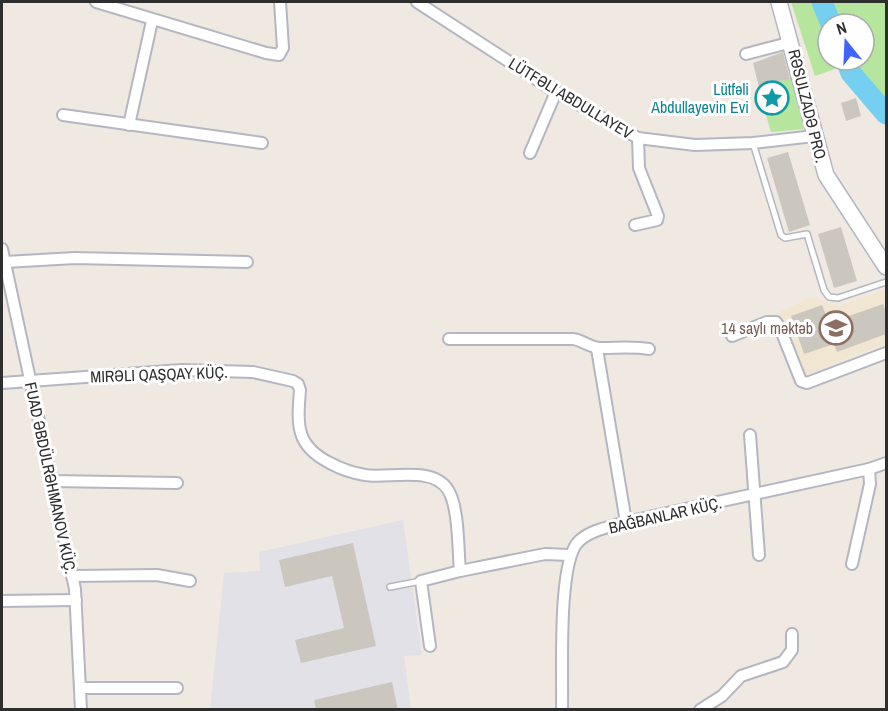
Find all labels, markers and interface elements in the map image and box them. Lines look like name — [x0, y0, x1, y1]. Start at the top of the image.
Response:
north arrow — [816, 12, 876, 72]
text: N — [833, 16, 849, 40]
street label: RƏSULZADƏ PRO. — [783, 47, 833, 165]
street label: LÜTFƏLI ABDULLAYEV — [505, 52, 637, 144]
place label: Lütfəli Abdullayevin Evi — [650, 78, 749, 118]
place icon: Lütfəli Abdullayevin Evi — [754, 80, 790, 116]
school or university icon: 14 saylı məktəb — [818, 310, 854, 346]
place label: 14 saylı məktəb — [721, 317, 813, 339]
street label: MIRƏLI QAŞQAY KÜÇ. — [90, 361, 228, 387]
street label: FUAD ƏBDÜLRƏHMANOV KÜÇ. — [20, 380, 82, 576]
street label: BAĞBANLAR KÜÇ. — [606, 491, 724, 539]

